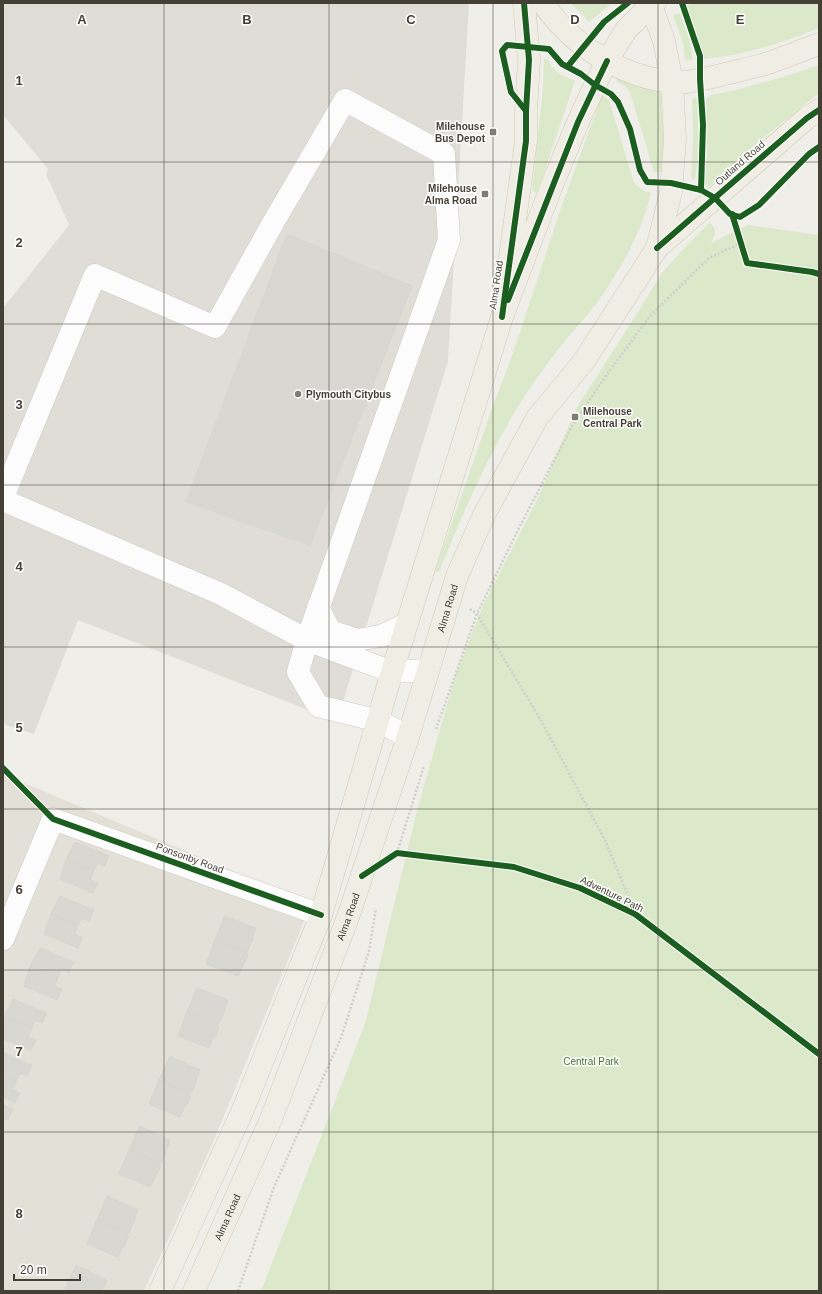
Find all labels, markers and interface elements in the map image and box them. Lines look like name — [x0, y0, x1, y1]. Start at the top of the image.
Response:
text: A — [77, 12, 87, 27]
text: B — [242, 12, 252, 27]
text: C — [406, 12, 416, 27]
text: D — [570, 12, 580, 27]
text: E — [736, 12, 745, 27]
text: 1 — [15, 73, 23, 88]
place label: Milehouse Bus Depot — [435, 121, 486, 144]
marker: Milehouse Bus Depot — [488, 127, 498, 137]
street label: Outland Road — [713, 139, 767, 187]
place label: Milehouse Alma Road — [425, 183, 477, 206]
marker: Milehouse Alma Road — [480, 189, 490, 199]
text: 2 — [15, 235, 23, 250]
street label: Alma Road — [487, 260, 505, 310]
marker: Plymouth Citybus — [293, 389, 303, 399]
place label: Plymouth Citybus — [306, 389, 391, 400]
text: 3 — [15, 397, 23, 412]
place label: Milehouse Central Park — [583, 406, 642, 429]
marker: Milehouse Central Park — [570, 412, 580, 422]
text: 4 — [15, 559, 23, 574]
street label: Alma Road — [435, 583, 460, 633]
text: 5 — [15, 720, 23, 735]
street label: Ponsonby Road — [155, 841, 225, 875]
street label: Adventure Path — [579, 874, 645, 914]
text: 6 — [15, 882, 23, 897]
street label: Alma Road — [334, 891, 361, 942]
text: 7 — [15, 1044, 23, 1059]
park label: Central Park — [563, 1056, 620, 1067]
street label: Alma Road — [212, 1192, 242, 1242]
text: 8 — [15, 1206, 23, 1221]
scale bar — [14, 1256, 80, 1282]
text: 20 m — [20, 1263, 47, 1277]

